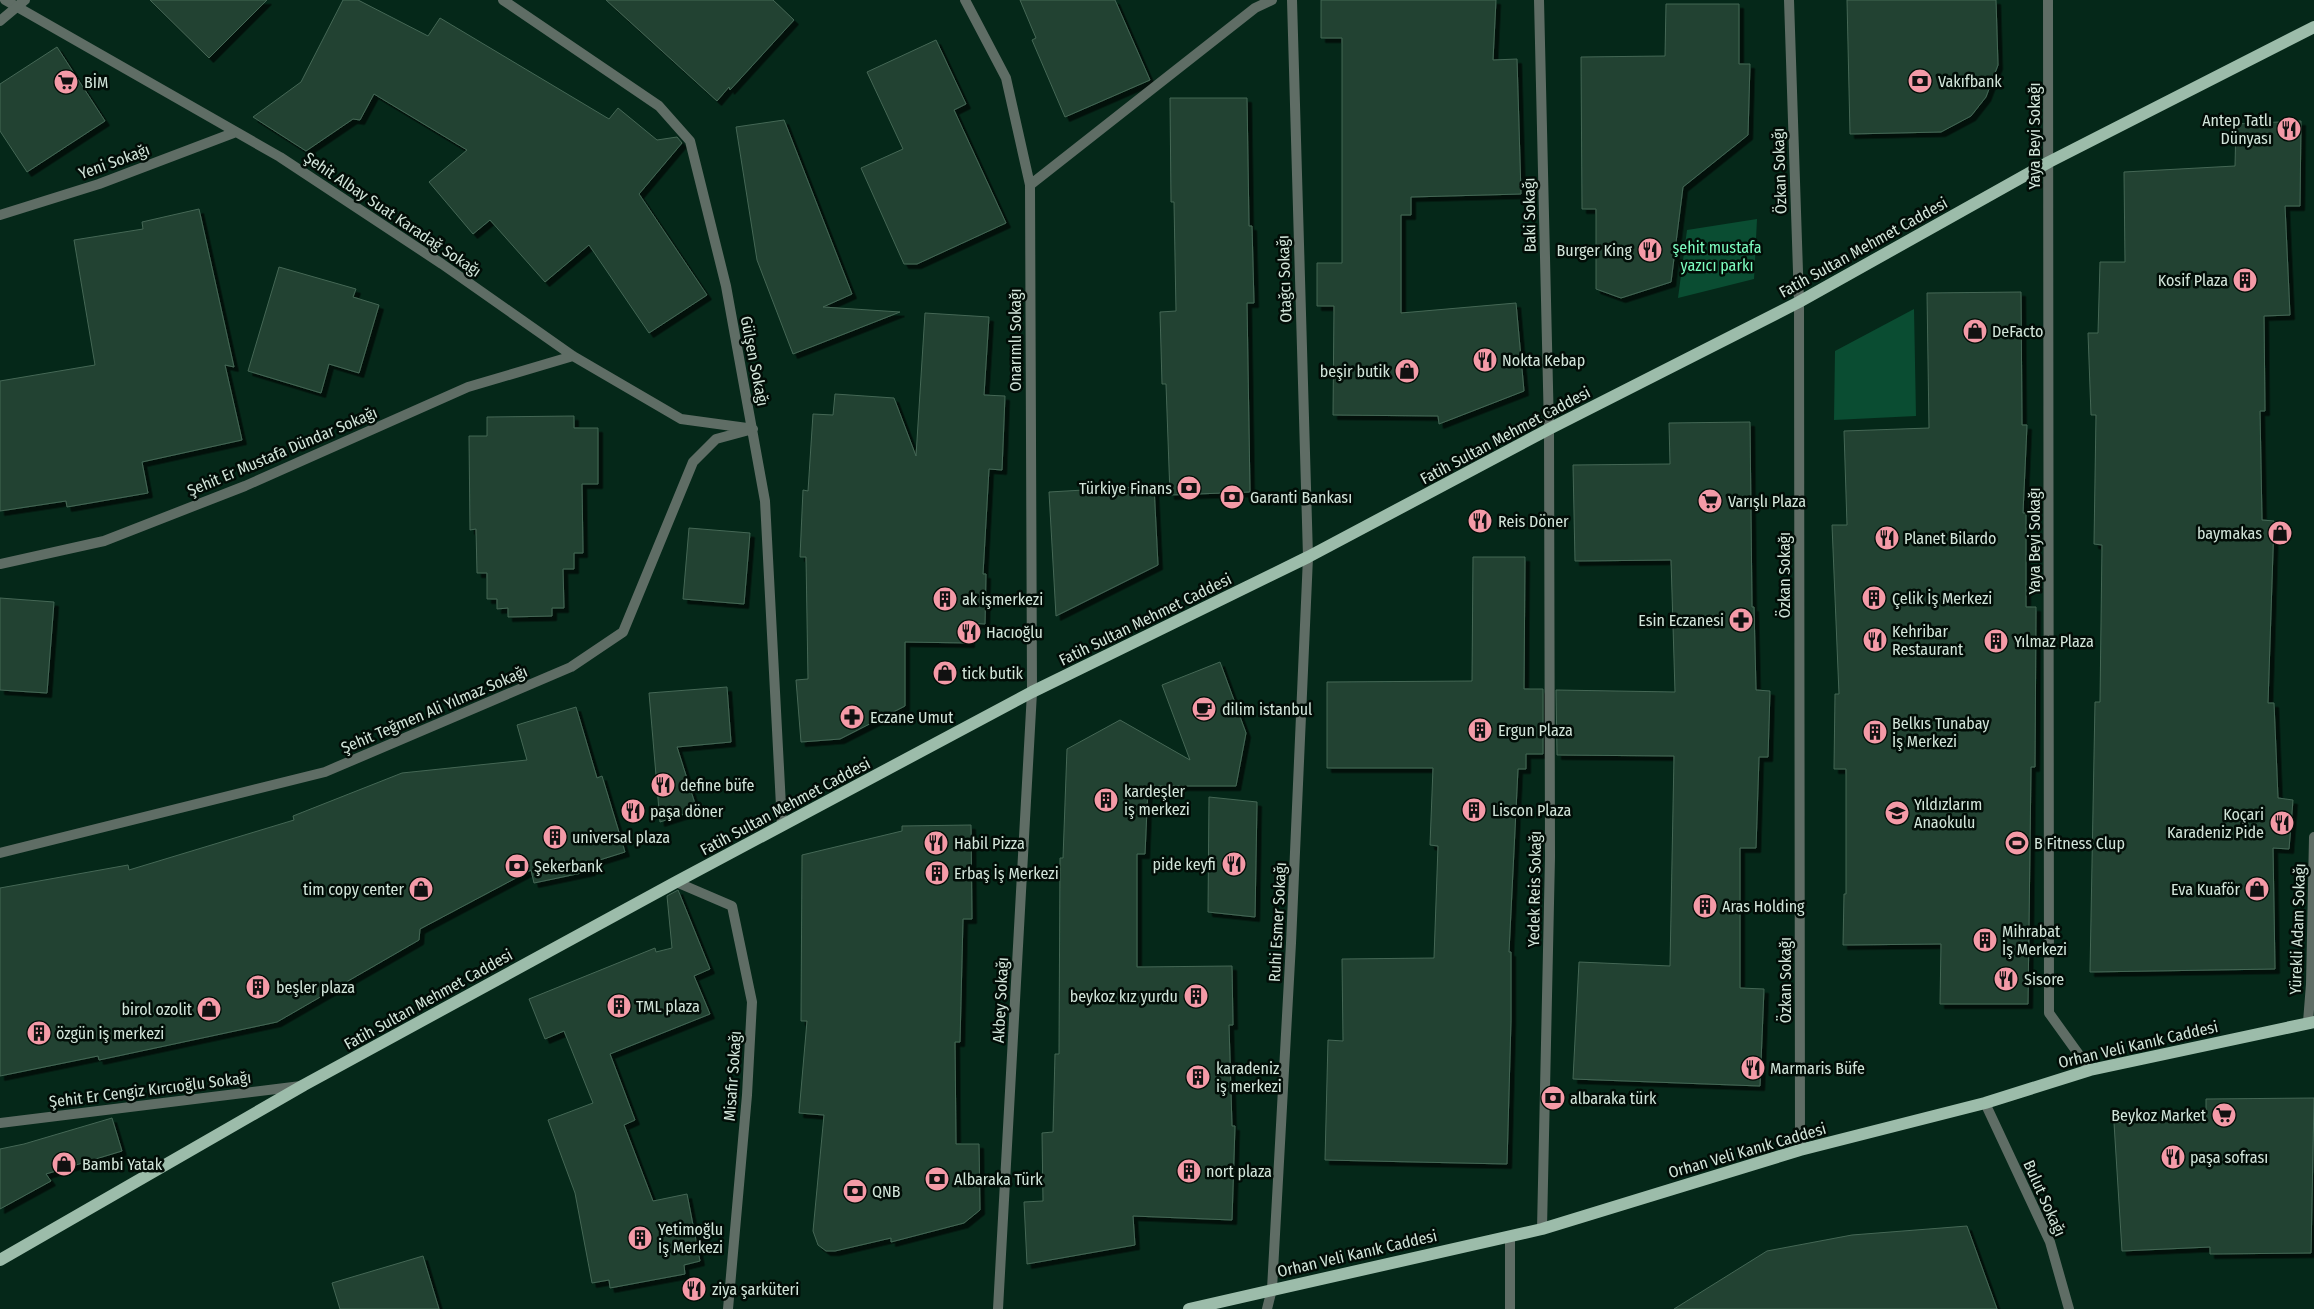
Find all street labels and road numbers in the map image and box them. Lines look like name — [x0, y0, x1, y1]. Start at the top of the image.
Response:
street label: Yaya Beyi Sokağı — [2025, 82, 2044, 190]
street label: Özkan Sokağı — [1769, 128, 1790, 214]
street label: Yeni Sokağı — [76, 140, 152, 183]
street label: Şehit Albay Suat Karadağ Sokağı — [301, 148, 485, 281]
street label: Baki Sokağı — [1519, 178, 1540, 252]
street label: Fatih Sultan Mehmet Caddesi — [1776, 193, 1951, 302]
street label: Otağcı Sokağı — [1273, 235, 1296, 323]
street label: Onarımlı Sokağı — [1006, 288, 1025, 392]
street label: Gülşen Sokağı — [736, 314, 773, 408]
street label: Fatih Sultan Mehmet Caddesi — [1417, 383, 1593, 488]
street label: Şehit Er Mustafa Dündar Sokağı — [184, 403, 380, 500]
street label: Yaya Beyi Sokağı — [2025, 487, 2044, 595]
street label: Özkan Sokağı — [1775, 532, 1794, 618]
street label: Fatih Sultan Mehmet Caddesi — [1056, 569, 1235, 670]
street label: Şehit Teğmen Ali Yılmaz Sokağı — [338, 662, 530, 757]
street label: Fatih Sultan Mehmet Caddesi — [697, 754, 873, 859]
street label: Yedek Reis Sokağı — [1524, 831, 1545, 947]
street label: Ruhi Esmer Sokağı — [1265, 862, 1290, 982]
street label: Yürekli Adam Sokağı — [2286, 863, 2309, 995]
street label: Özkan Sokağı — [1776, 937, 1795, 1023]
street label: Fatih Sultan Mehmet Caddesi — [341, 945, 516, 1054]
street label: Akbey Sokağı — [989, 957, 1012, 1043]
street label: Orhan Veli Kanık Caddesi — [2056, 1017, 2220, 1072]
street label: Misafir Sokağı — [720, 1030, 745, 1122]
street label: Şehit Er Cengiz Kırcıoğlu Sokağı — [48, 1068, 252, 1111]
street label: Orhan Veli Kanık Caddesi — [1666, 1119, 1828, 1182]
street label: Bulut Sokağı — [2019, 1157, 2070, 1239]
street label: Orhan Veli Kanık Caddesi — [1275, 1226, 1439, 1281]

